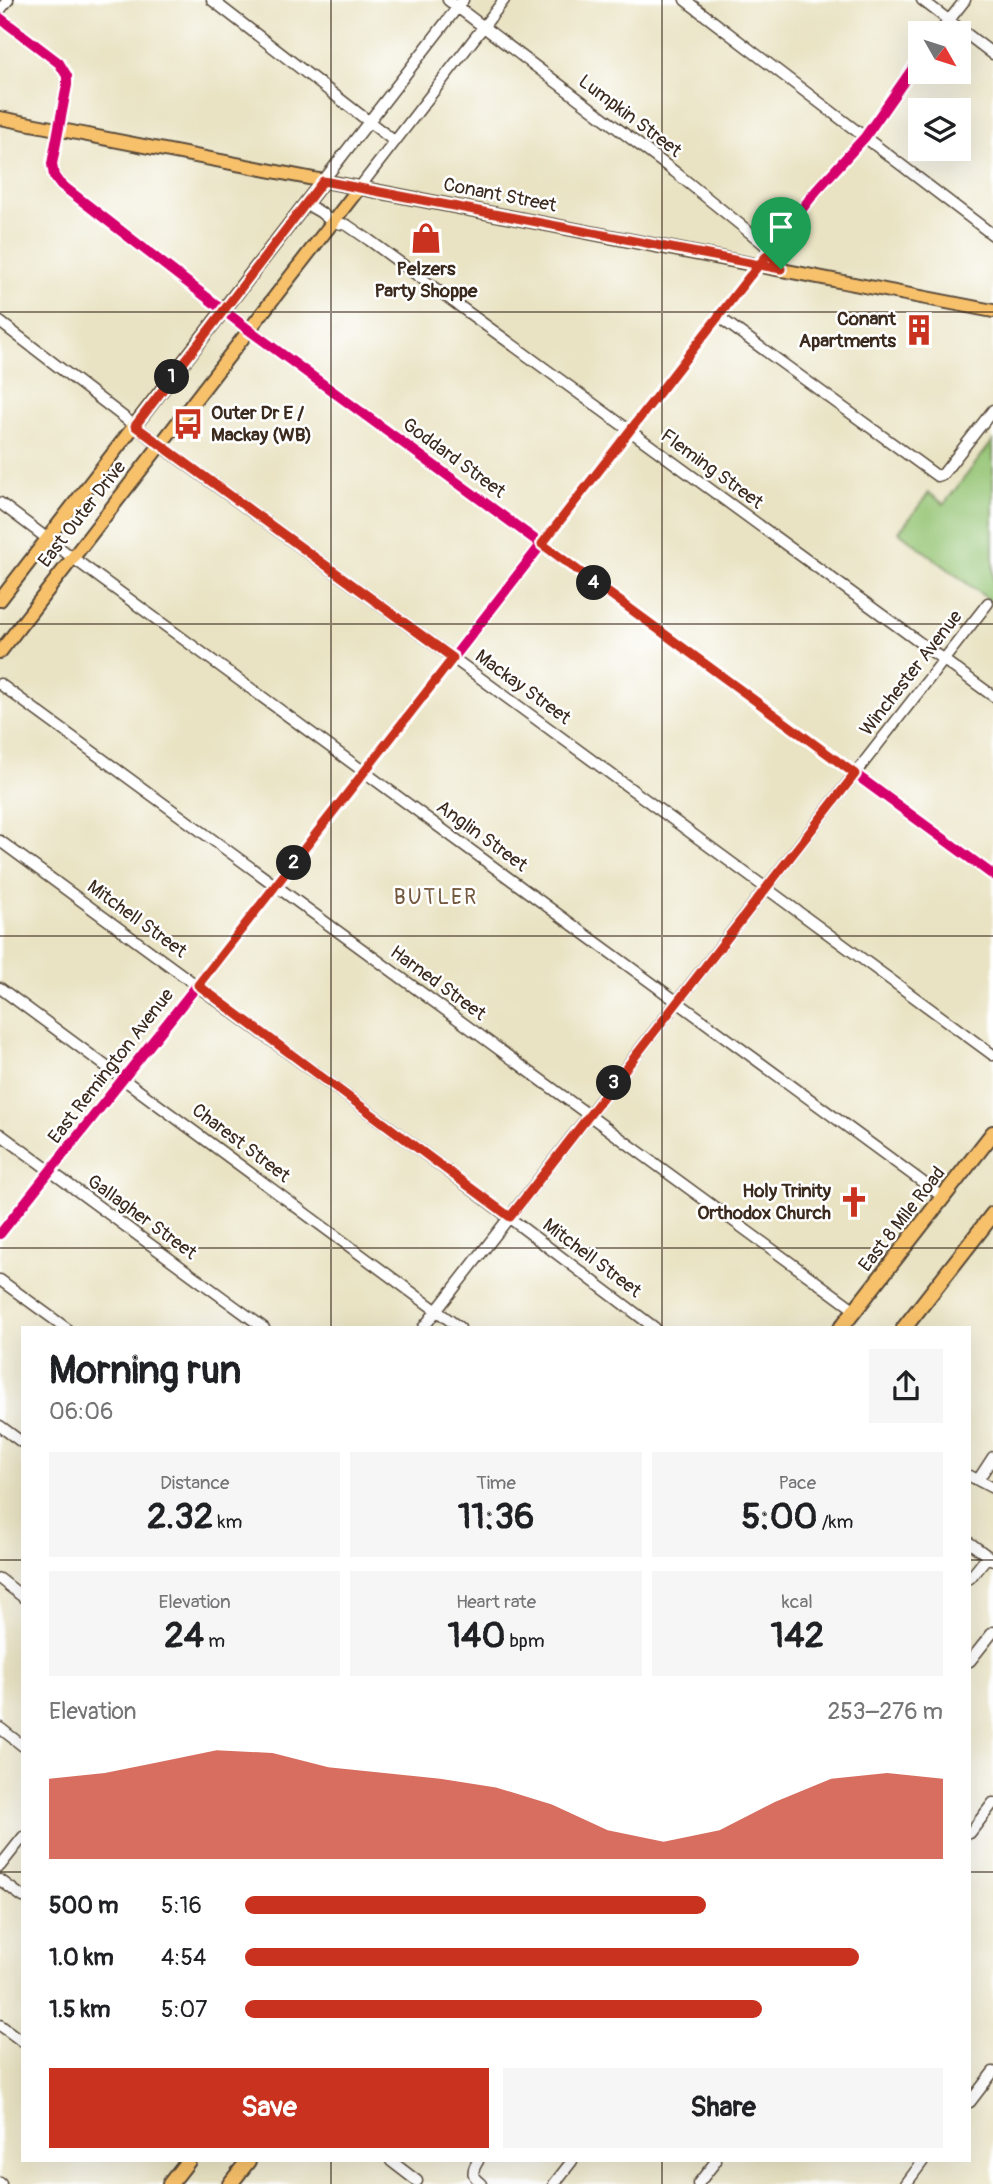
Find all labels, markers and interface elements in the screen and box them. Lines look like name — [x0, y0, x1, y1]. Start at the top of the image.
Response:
north arrow — [908, 21, 971, 84]
map controls — [908, 21, 971, 161]
street label: Lumpkin Street — [574, 69, 687, 163]
button: layers — [908, 98, 971, 161]
street label: Conant Street — [441, 172, 559, 218]
pin — [751, 197, 811, 269]
icon: arrive — [762, 208, 800, 246]
shop icon: Pelzers Party Shoppe — [409, 221, 443, 255]
place label: Pelzers Party Shoppe — [375, 257, 478, 303]
place label: Conant Apartments — [799, 307, 897, 353]
building icon: Conant Apartments — [902, 313, 936, 347]
pin: 1 — [154, 360, 190, 394]
text: 1 — [168, 364, 175, 388]
place label: Outer Dr E / Mackay (WB) — [211, 401, 312, 447]
bus stop icon: Outer Dr E / Mackay (WB) — [171, 407, 205, 441]
street label: Goddard Street — [398, 413, 511, 504]
street label: Fleming Street — [656, 424, 768, 515]
street label: East Outer Drive — [33, 455, 132, 572]
pin: 4 — [576, 566, 612, 600]
text: 4 — [588, 570, 599, 594]
street label: Winchester Avenue — [854, 605, 968, 741]
street label: Mackay Street — [470, 644, 576, 730]
street label: Anglin Street — [432, 795, 533, 877]
pin: 2 — [276, 846, 312, 880]
text: 2 — [288, 850, 299, 874]
street label: Mitchell Street — [82, 875, 192, 963]
district label: BUTLER — [394, 884, 478, 911]
street label: Harned Street — [385, 940, 491, 1026]
street label: East Remington Avenue — [43, 983, 179, 1148]
pin: 3 — [596, 1066, 632, 1100]
text: 3 — [608, 1070, 619, 1094]
street label: Charest Street — [187, 1098, 295, 1188]
street label: East 8 Mile Road — [853, 1162, 951, 1276]
street label: Gallagher Street — [82, 1169, 202, 1265]
place label: Holy Trinity Orthodox Church — [697, 1179, 832, 1225]
church icon: Holy Trinity Orthodox Church — [837, 1185, 871, 1219]
street label: Mitchell Street — [538, 1213, 646, 1303]
text: Morning run — [49, 1347, 241, 1395]
button: share — [869, 1349, 943, 1423]
text: 06:06 — [49, 1397, 113, 1426]
text: Distance — [160, 1471, 229, 1495]
text: Time — [476, 1471, 516, 1495]
text: Pace — [779, 1471, 816, 1495]
text: 2.32 — [147, 1495, 213, 1539]
text: 11:36 — [458, 1495, 534, 1539]
text: 5:00 — [741, 1495, 818, 1539]
text: km — [213, 1510, 242, 1534]
text: /km — [818, 1510, 853, 1534]
text: Elevation — [158, 1590, 231, 1614]
text: Heart rate — [456, 1590, 536, 1614]
text: kcal — [782, 1590, 813, 1614]
text: 24 — [164, 1614, 204, 1658]
text: 140 — [447, 1614, 505, 1658]
text: 142 — [771, 1614, 824, 1658]
text: m — [204, 1629, 225, 1653]
text: bpm — [505, 1629, 545, 1653]
text: Elevation — [49, 1697, 137, 1726]
text: 253–276 m — [827, 1697, 943, 1726]
text: 500 m — [49, 1891, 118, 1920]
text: 5:16 — [161, 1891, 202, 1920]
text: 1.0 km — [49, 1943, 114, 1972]
text: 4:54 — [161, 1943, 206, 1972]
text: 1.5 km — [49, 1995, 111, 2024]
text: 5:07 — [161, 1995, 207, 2024]
button: Save — [49, 2068, 489, 2148]
button: Share — [503, 2068, 943, 2148]

